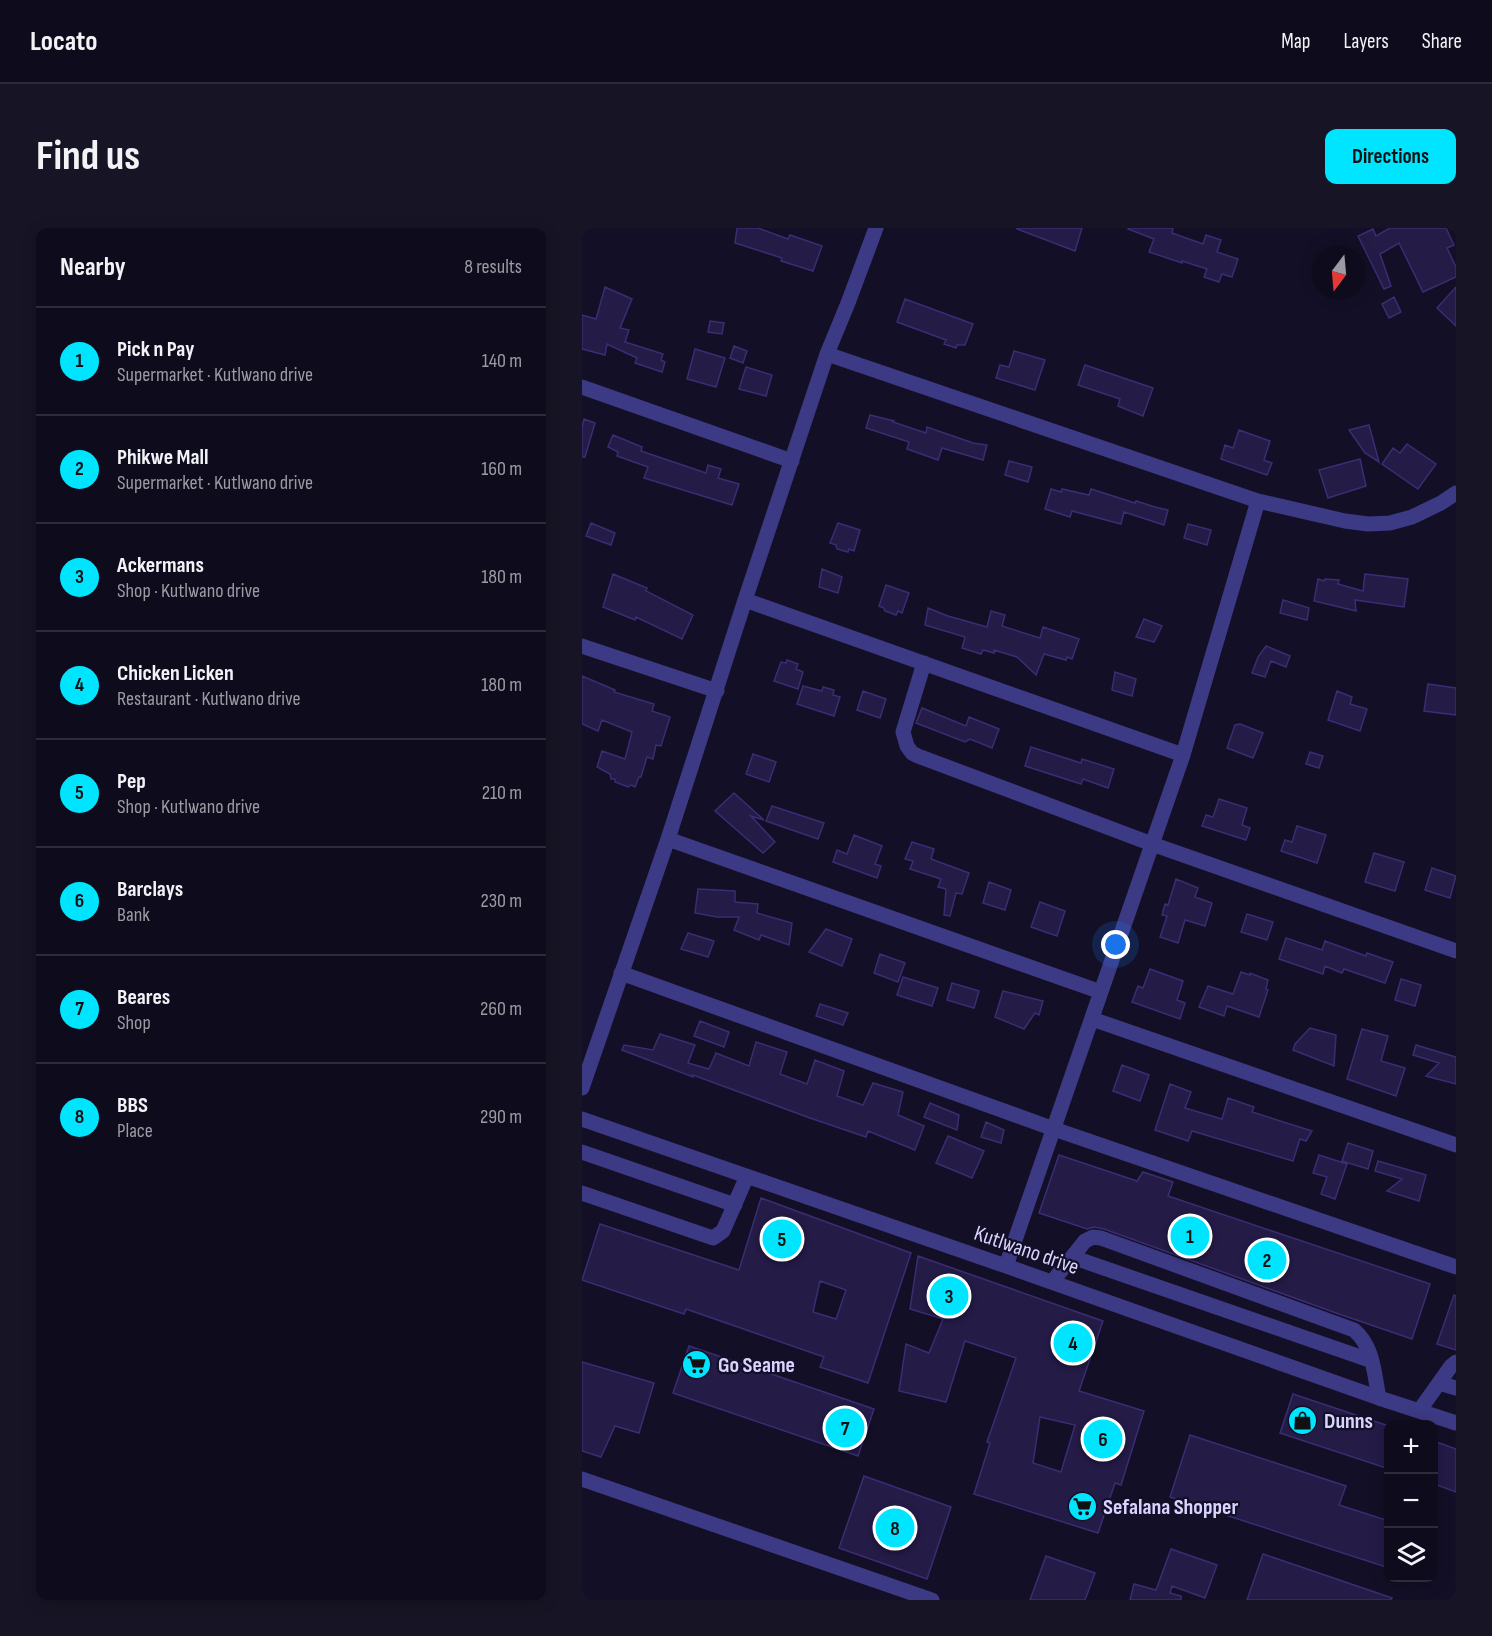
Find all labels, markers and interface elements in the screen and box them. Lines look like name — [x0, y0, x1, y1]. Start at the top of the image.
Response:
text: Locato — [30, 25, 97, 58]
text: Map — [1281, 29, 1310, 54]
text: Layers — [1343, 29, 1389, 54]
text: Share — [1422, 29, 1462, 54]
button: Directions — [1325, 129, 1456, 184]
text: Find us — [36, 131, 140, 182]
north arrow — [1312, 246, 1366, 300]
text: Nearby — [60, 252, 126, 283]
text: 8 results — [464, 255, 522, 279]
text: Pick n Pay — [117, 336, 194, 363]
text: 1 — [76, 349, 83, 373]
text: 140 m — [482, 349, 522, 373]
text: Supermarket · Kutlwano drive — [117, 363, 313, 387]
text: Phikwe Mall — [117, 444, 208, 471]
text: 2 — [75, 457, 84, 481]
text: 160 m — [481, 457, 522, 481]
text: Supermarket · Kutlwano drive — [117, 471, 313, 495]
text: Ackermans — [117, 552, 204, 579]
text: 3 — [75, 565, 84, 589]
text: 180 m — [481, 565, 522, 589]
text: Shop · Kutlwano drive — [117, 579, 260, 603]
text: Chicken Licken — [117, 660, 234, 687]
text: 4 — [75, 673, 84, 697]
text: 180 m — [481, 673, 522, 697]
text: Restaurant · Kutlwano drive — [117, 687, 301, 711]
text: Pep — [117, 768, 146, 795]
text: 5 — [75, 781, 84, 805]
text: 210 m — [482, 781, 522, 805]
text: Shop · Kutlwano drive — [117, 795, 260, 819]
text: Barclays — [117, 876, 183, 903]
text: 6 — [75, 889, 84, 913]
text: 230 m — [480, 889, 522, 913]
text: Bank — [117, 903, 150, 927]
your location — [1101, 930, 1130, 959]
text: Beares — [117, 984, 170, 1011]
text: 7 — [75, 997, 84, 1021]
text: 260 m — [480, 997, 522, 1021]
text: Shop — [117, 1011, 151, 1035]
text: BBS — [117, 1092, 148, 1119]
text: 8 — [75, 1105, 84, 1129]
text: 290 m — [480, 1105, 522, 1129]
text: Place — [117, 1119, 153, 1143]
pin: 1 — [1170, 1214, 1210, 1258]
pin: 5 — [762, 1216, 802, 1262]
street label: Kutlwano drive — [971, 1220, 1082, 1281]
pin: 2 — [1248, 1238, 1286, 1282]
pin: 3 — [930, 1274, 968, 1318]
pin: 4 — [1054, 1320, 1092, 1366]
supermarket icon: Go Seame — [681, 1348, 713, 1380]
place label: Go Seame — [718, 1352, 795, 1379]
shop icon: Dunns — [1287, 1404, 1319, 1436]
pin: 7 — [826, 1406, 864, 1450]
place label: Dunns — [1324, 1408, 1373, 1435]
pin: 6 — [1084, 1416, 1122, 1462]
map controls — [1384, 1420, 1438, 1582]
button: + — [1384, 1420, 1438, 1474]
button: − — [1384, 1474, 1438, 1528]
supermarket icon: Sefalana Shopper — [1066, 1490, 1098, 1522]
place label: Sefalana Shopper — [1103, 1494, 1238, 1521]
pin: 8 — [876, 1506, 914, 1550]
button: layers — [1384, 1528, 1438, 1582]

